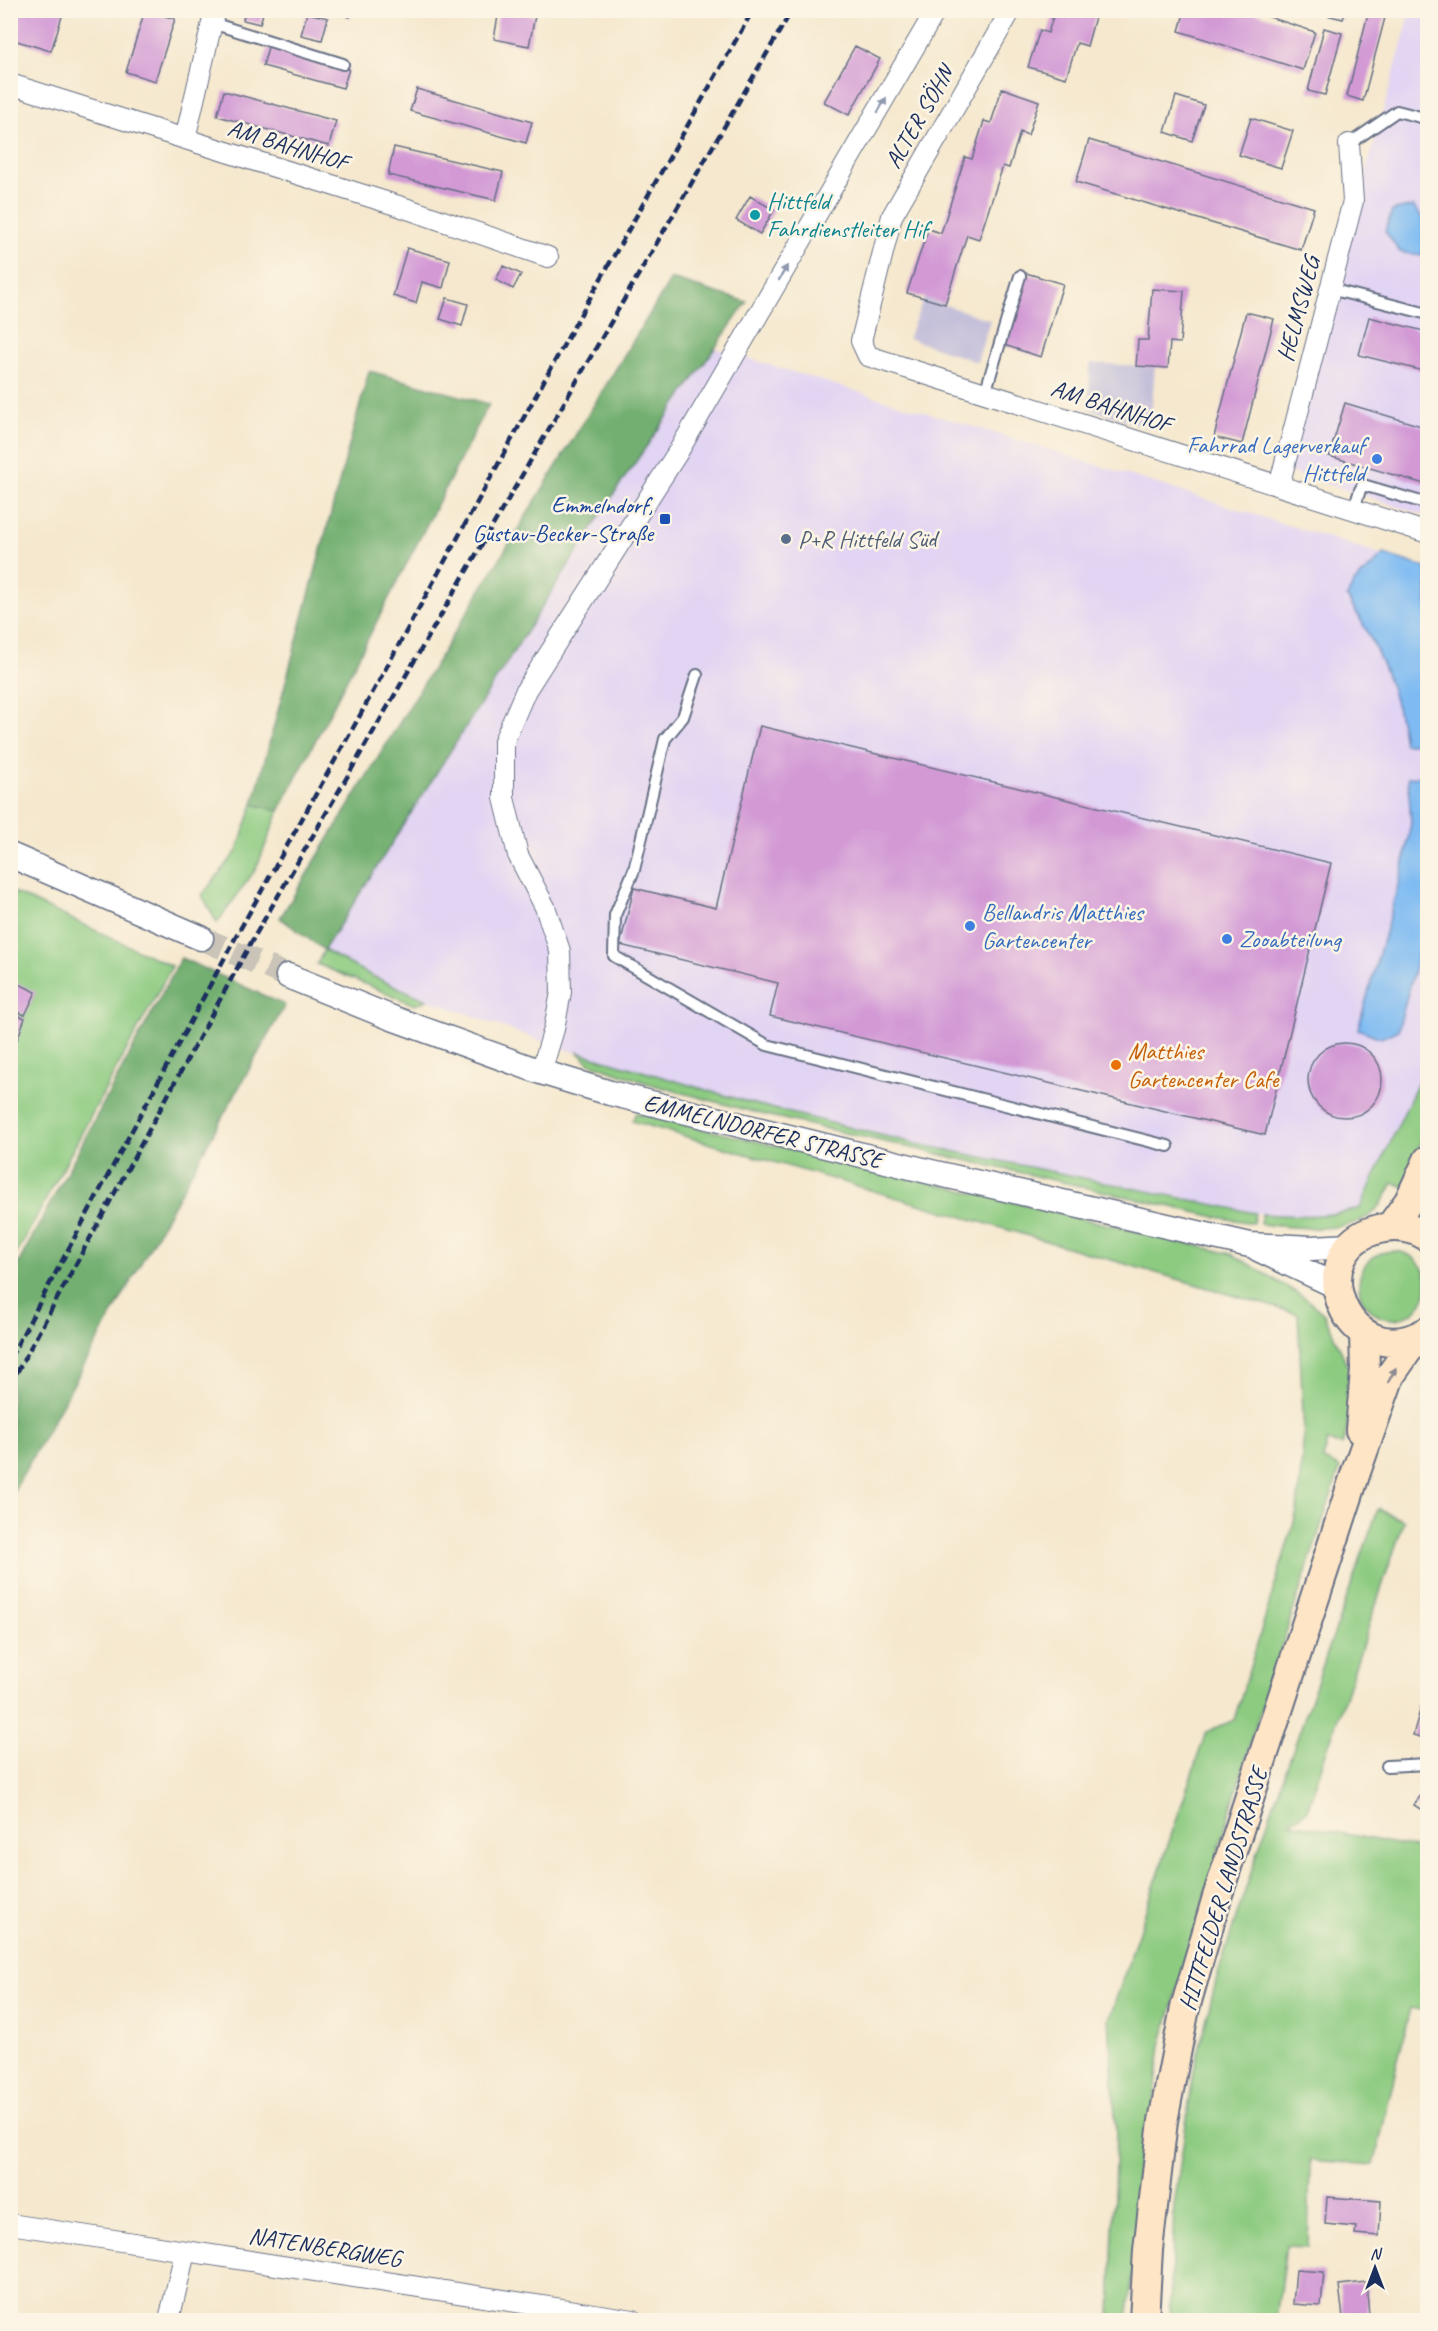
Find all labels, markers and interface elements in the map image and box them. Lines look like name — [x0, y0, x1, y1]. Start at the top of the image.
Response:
street label: ALTER SÖHN — [878, 58, 962, 173]
one-way arrow — [876, 97, 887, 113]
street label: AM BAHNHOF — [224, 112, 355, 179]
place label: Hittfeld Fahrdienstleiter Hif — [767, 186, 933, 244]
marker: Hittfeld Fahrdienstleiter Hif — [748, 208, 762, 222]
street label: HELMSWEG — [1270, 250, 1327, 365]
one-way arrow — [778, 265, 789, 281]
street label: AM BAHNHOF — [1047, 373, 1178, 441]
place label: Fahrrad Lagerverkauf Hittfeld — [1187, 430, 1370, 488]
marker: Fahrrad Lagerverkauf Hittfeld — [1370, 452, 1384, 466]
place label: Emmelndorf, Gustav-Becker-Straße — [473, 490, 655, 548]
marker: Emmelndorf, Gustav-Becker-Straße — [658, 512, 672, 526]
place label: P+R Hittfeld Süd — [798, 524, 940, 554]
marker: P+R Hittfeld Süd — [779, 532, 793, 546]
place label: Bellandris Matthies Gartencenter — [982, 897, 1145, 955]
marker: Bellandris Matthies Gartencenter — [963, 919, 977, 933]
place label: Zooabteilung — [1239, 924, 1343, 954]
marker: Zooabteilung — [1220, 932, 1234, 946]
place label: Matthies Gartencenter Cafe — [1128, 1036, 1281, 1094]
marker: Matthies Gartencenter Cafe — [1109, 1058, 1123, 1072]
street label: EMMELNDORFER STRASSE — [641, 1087, 888, 1176]
one-way arrow — [1387, 1366, 1397, 1383]
street label: HITTFELDER LANDSTRASSE — [1172, 1761, 1275, 2014]
street label: NATENBERGWEG — [247, 2220, 405, 2274]
north arrow — [1345, 2238, 1405, 2298]
text: N — [1370, 2244, 1383, 2264]

